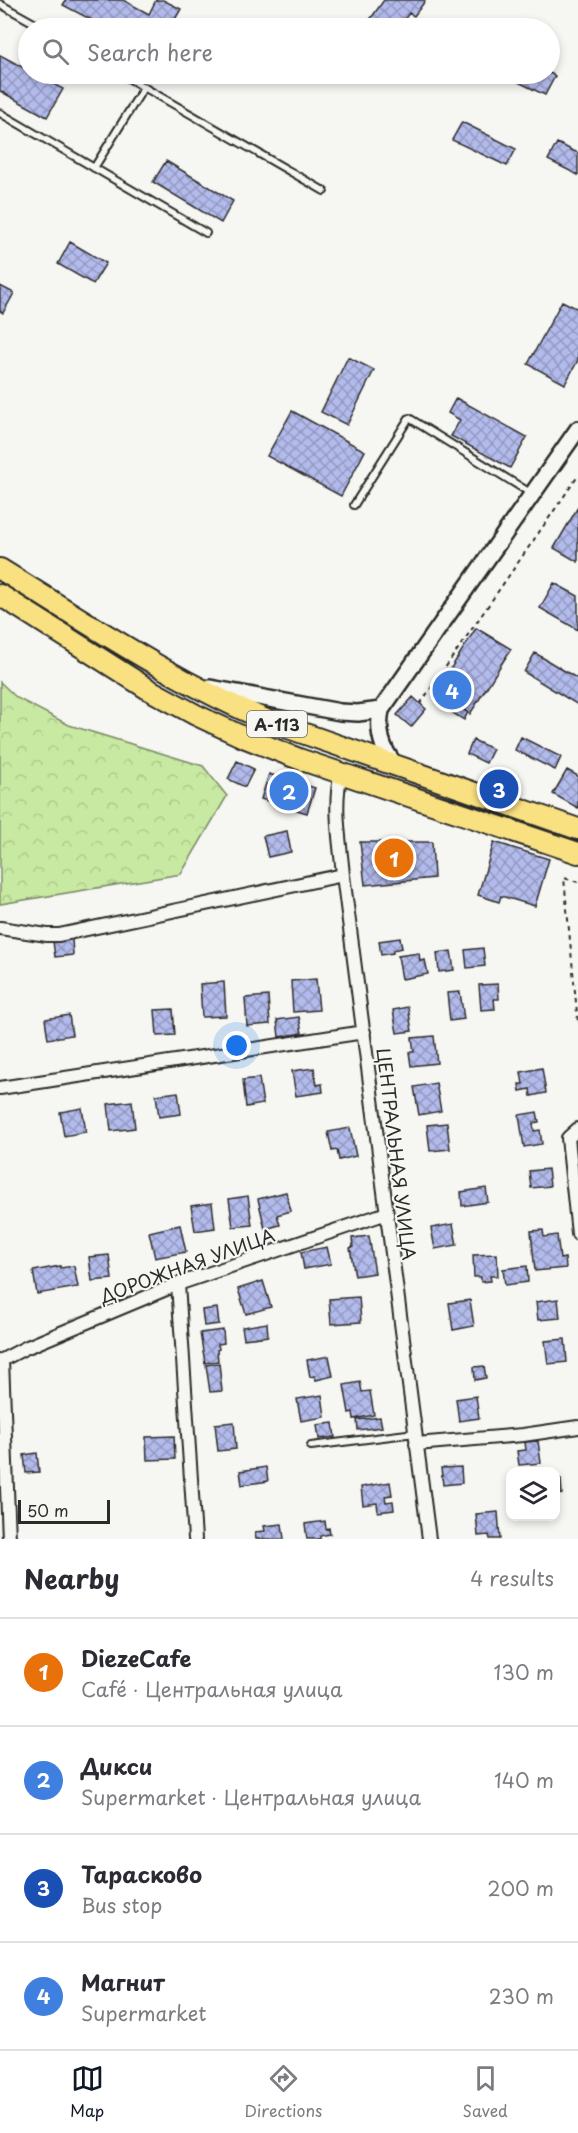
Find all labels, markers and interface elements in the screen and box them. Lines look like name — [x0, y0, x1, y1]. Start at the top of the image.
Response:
search box — [18, 18, 560, 84]
icon: search — [39, 35, 72, 68]
text: Search here — [87, 35, 213, 68]
pin: 4 — [432, 668, 472, 712]
road number: А-113 — [247, 711, 307, 737]
pin: 3 — [480, 766, 518, 812]
pin: 2 — [270, 768, 308, 814]
pin: 1 — [374, 836, 414, 880]
your location — [222, 1031, 251, 1060]
street label: ЦЕНТРАЛЬНАЯ УЛИЦА — [371, 1046, 423, 1262]
street label: ДОРОЖНАЯ УЛИЦА — [95, 1221, 278, 1310]
map controls — [506, 1467, 560, 1521]
button: layers — [506, 1467, 560, 1521]
scale bar — [18, 1497, 110, 1524]
text: 50 m — [27, 1498, 68, 1522]
text: Nearby — [24, 1559, 119, 1598]
text: 4 results — [470, 1563, 554, 1593]
text: DiezeCafe — [81, 1641, 191, 1674]
text: 1 — [39, 1657, 48, 1687]
text: 130 m — [494, 1657, 554, 1687]
text: Café · Центральная улица — [81, 1674, 342, 1704]
text: Дикси — [81, 1749, 152, 1782]
text: 2 — [36, 1765, 51, 1795]
text: 140 m — [494, 1765, 554, 1795]
text: Supermarket · Центральная улица — [81, 1782, 421, 1812]
text: Тарасково — [81, 1857, 202, 1890]
text: 3 — [37, 1873, 50, 1903]
text: 200 m — [487, 1873, 554, 1903]
text: Bus stop — [81, 1890, 162, 1920]
text: Магнит — [81, 1965, 165, 1998]
text: 4 — [37, 1981, 50, 2011]
text: 230 m — [489, 1981, 554, 2011]
text: Supermarket — [81, 1998, 207, 2028]
tab: Map — [70, 2062, 104, 2122]
tab: Directions — [244, 2062, 322, 2122]
tab: Saved — [462, 2062, 508, 2122]

